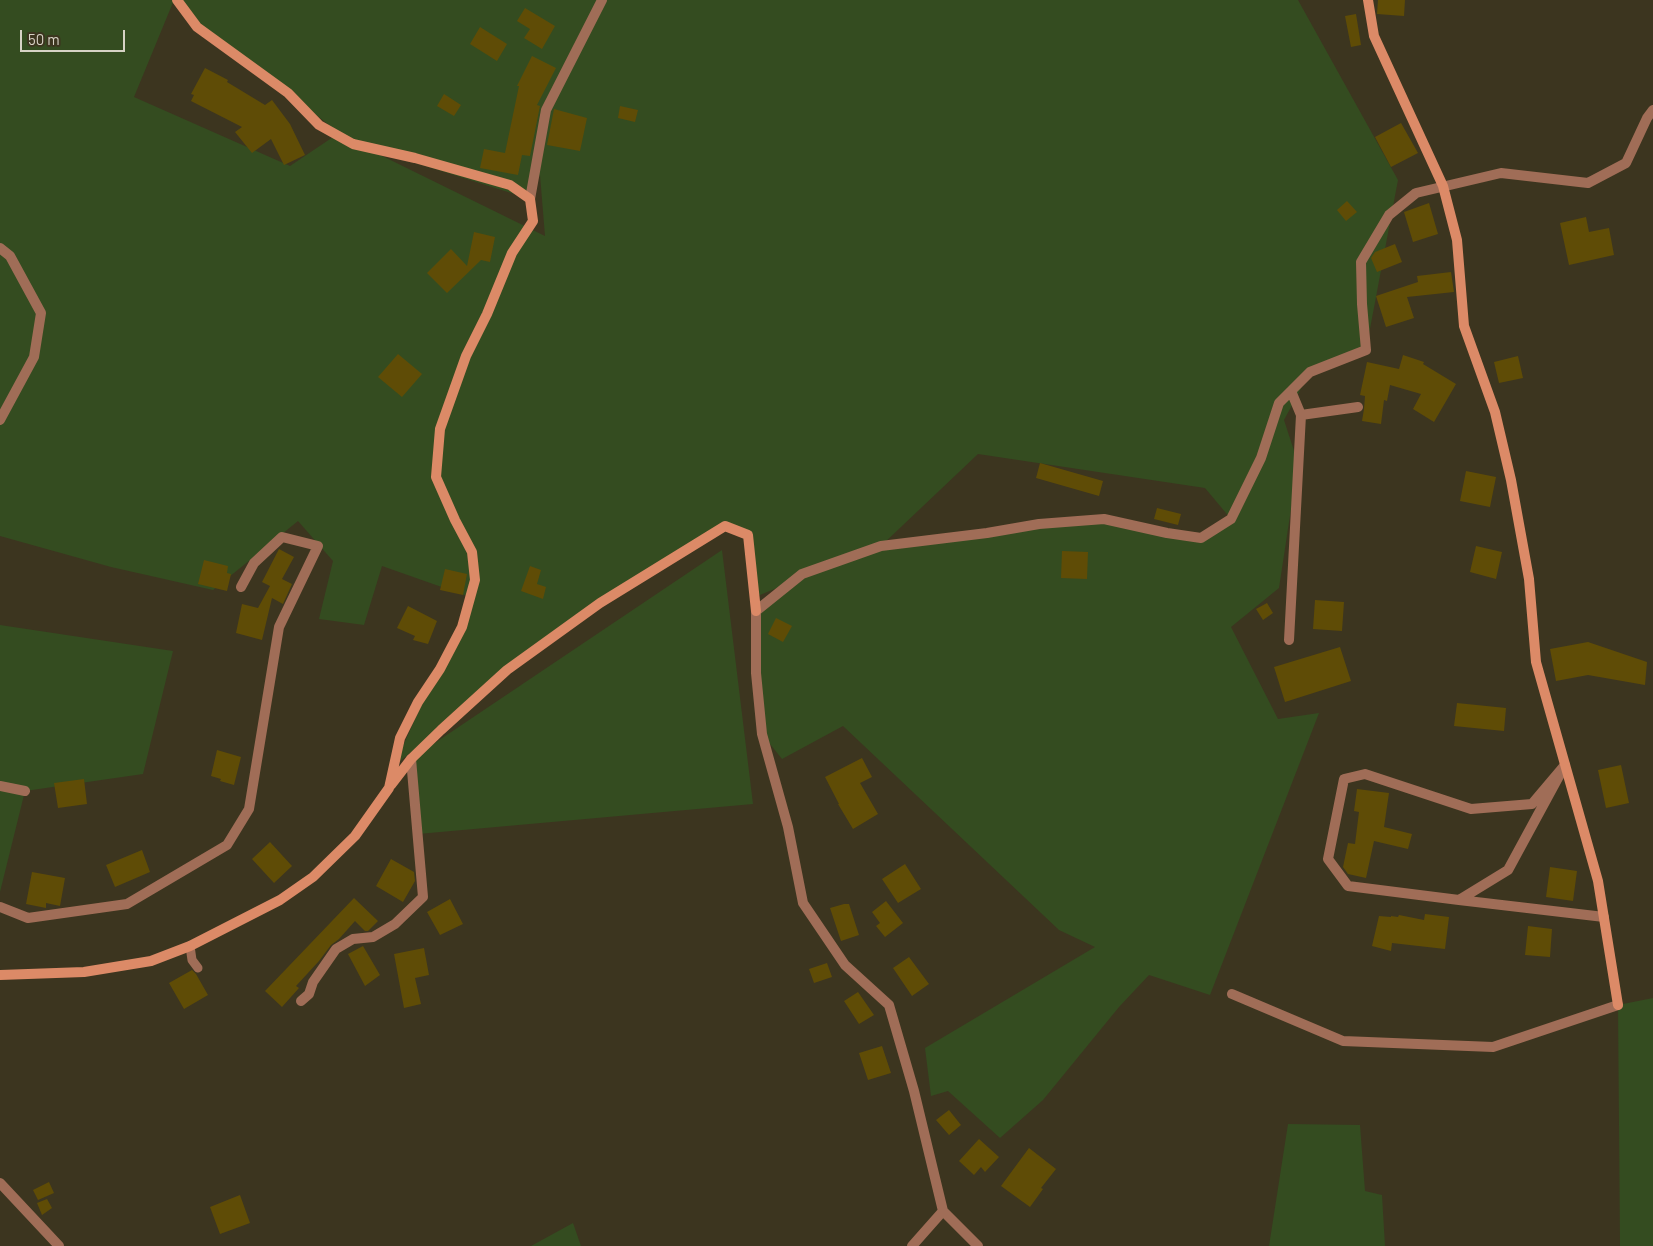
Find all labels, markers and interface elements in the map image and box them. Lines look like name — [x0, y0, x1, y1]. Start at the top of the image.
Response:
scale bar — [22, 20, 128, 52]
text: 50 m — [28, 30, 60, 48]

